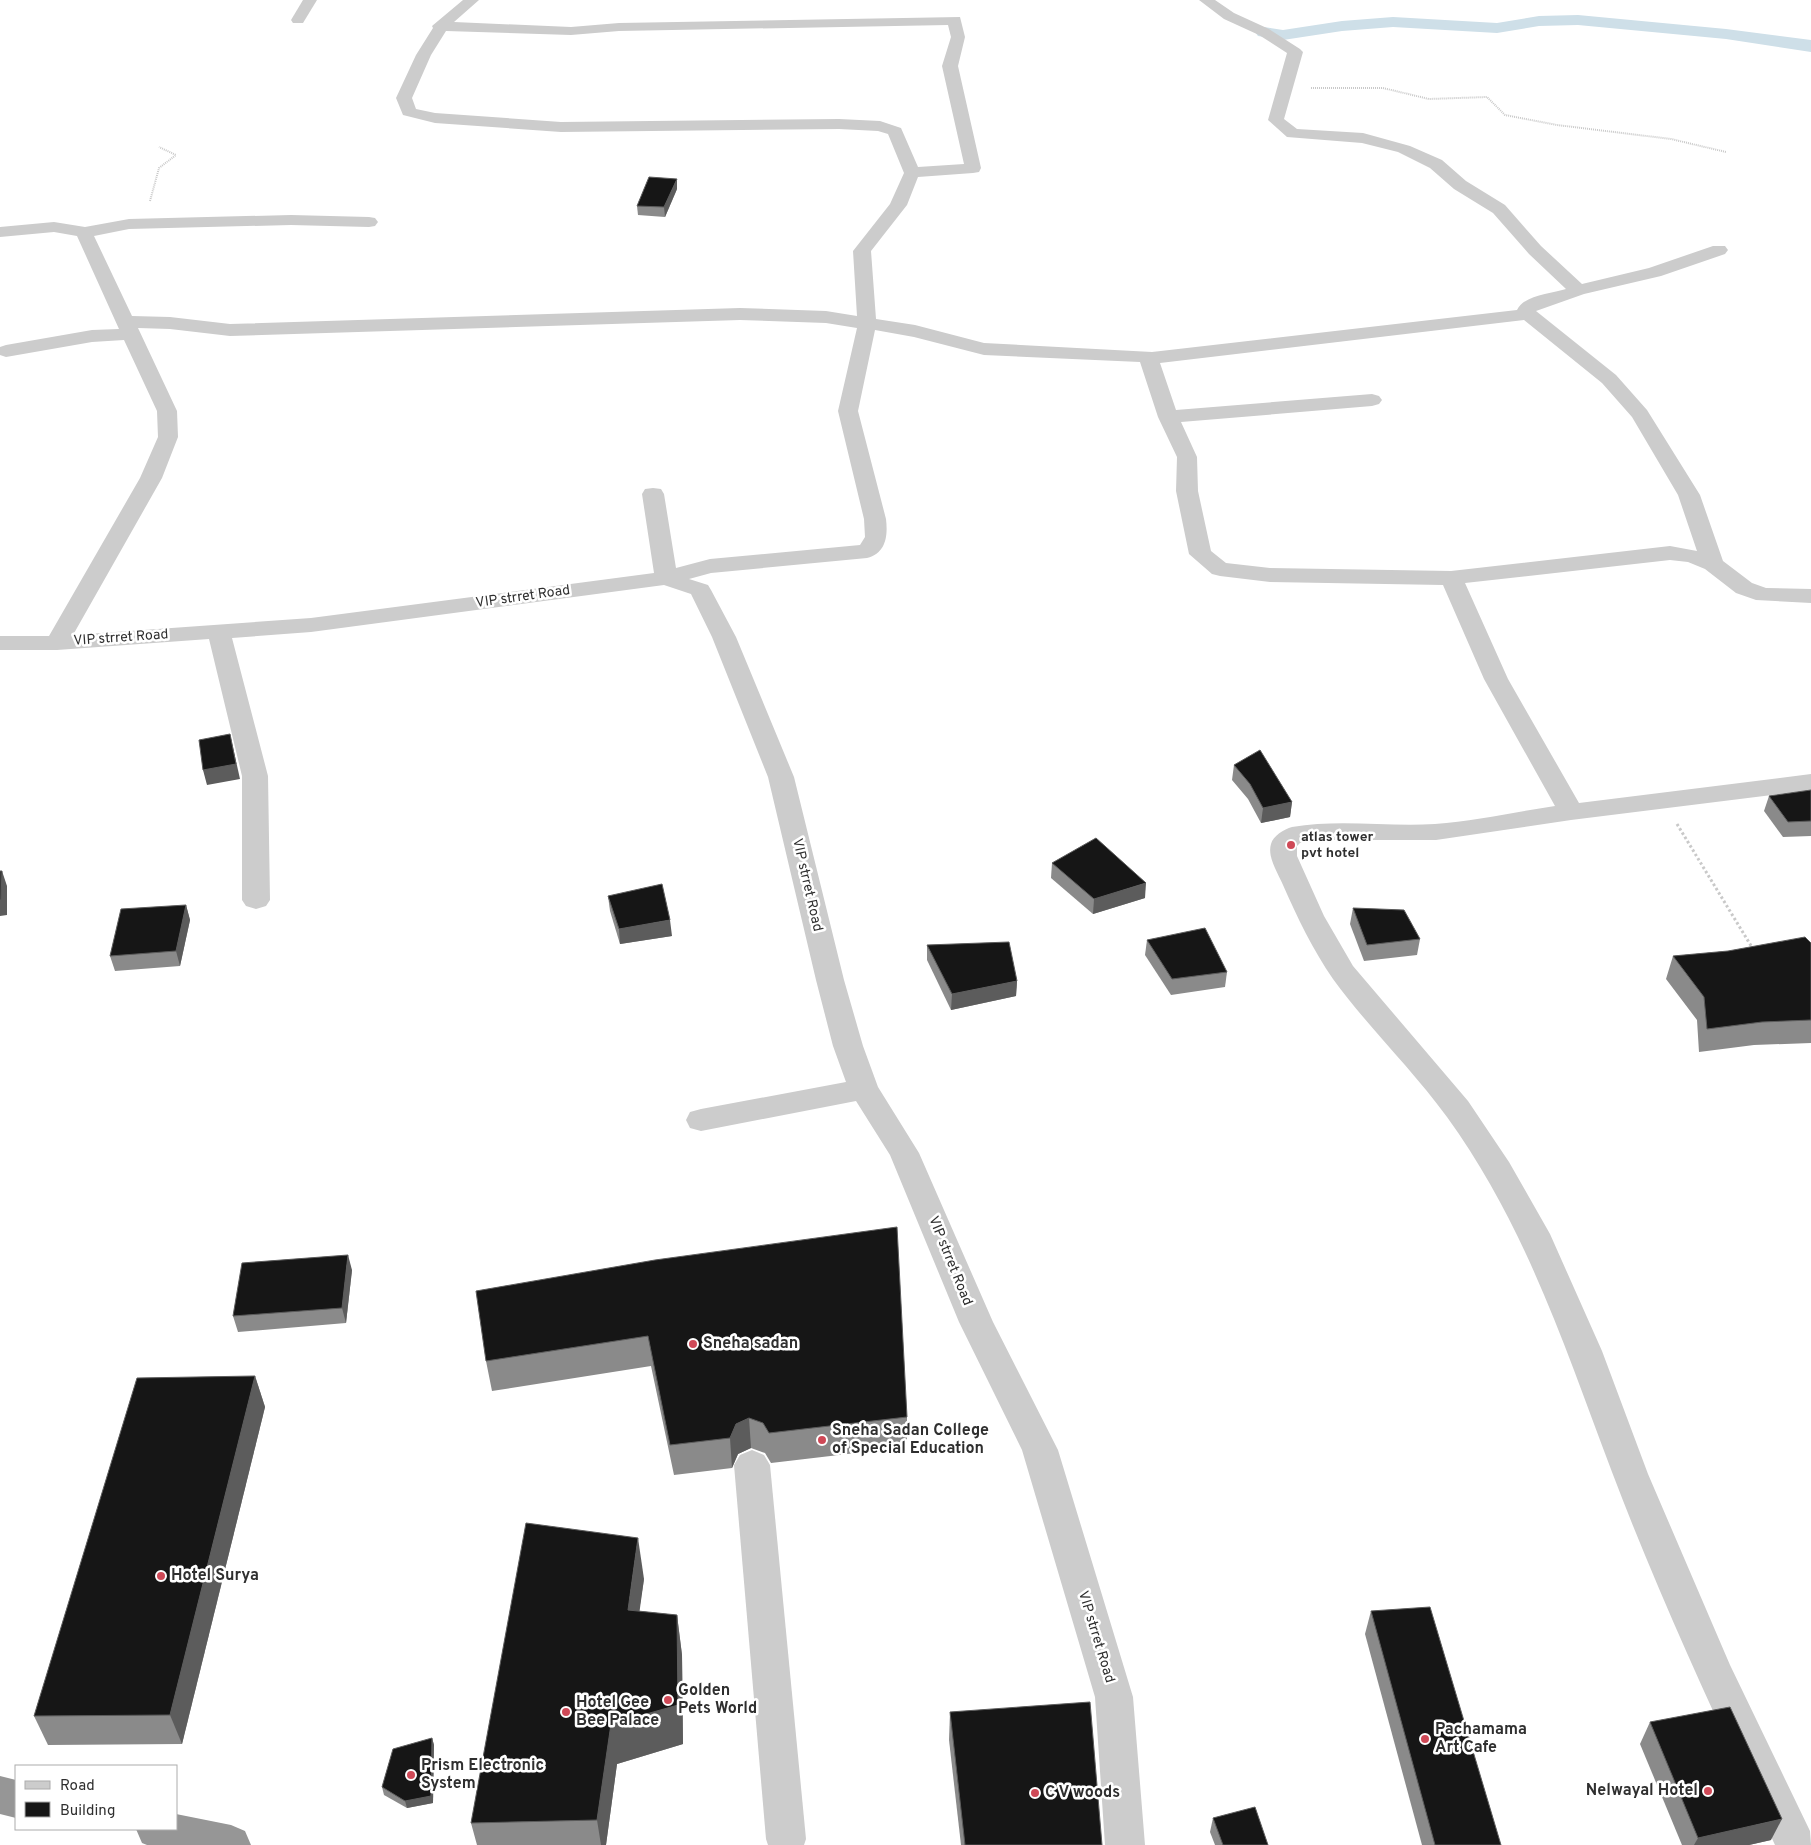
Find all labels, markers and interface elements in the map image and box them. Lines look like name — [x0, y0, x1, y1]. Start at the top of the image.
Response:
street label: VIP strret Road — [475, 582, 571, 612]
street label: VIP strret Road — [73, 626, 169, 650]
place label: atlas tower pvt hotel — [1301, 829, 1374, 862]
street label: VIP strret Road — [788, 837, 826, 933]
marker: atlas tower pvt hotel — [1285, 839, 1297, 851]
street label: VIP strret Road — [924, 1214, 976, 1308]
place label: Sneha sadan — [703, 1334, 798, 1354]
marker: Sneha sadan — [687, 1338, 699, 1350]
place label: Sneha Sadan College of Special Education — [832, 1421, 989, 1459]
marker: Sneha Sadan College of Special Education — [816, 1434, 828, 1446]
place label: Hotel Surya — [171, 1566, 259, 1586]
marker: Hotel Surya — [155, 1570, 167, 1582]
street label: VIP strret Road — [1074, 1589, 1118, 1685]
place label: Golden Pets World — [678, 1681, 757, 1719]
place label: Hotel Gee Bee Palace — [576, 1693, 659, 1731]
marker: Golden Pets World — [662, 1694, 674, 1706]
marker: Hotel Gee Bee Palace — [560, 1706, 572, 1718]
place label: Pachamama Art Cafe — [1435, 1720, 1527, 1758]
marker: Pachamama Art Cafe — [1419, 1733, 1431, 1745]
place label: Prism Electronic System — [421, 1756, 544, 1794]
legend — [15, 1765, 178, 1830]
marker: Prism Electronic System — [405, 1769, 417, 1781]
text: Road — [60, 1777, 95, 1796]
place label: Nelwayal Hotel — [1586, 1781, 1698, 1801]
place label: C V woods — [1045, 1783, 1120, 1803]
marker: Nelwayal Hotel — [1702, 1785, 1714, 1797]
marker: C V woods — [1029, 1787, 1041, 1799]
text: Building — [60, 1802, 115, 1821]

